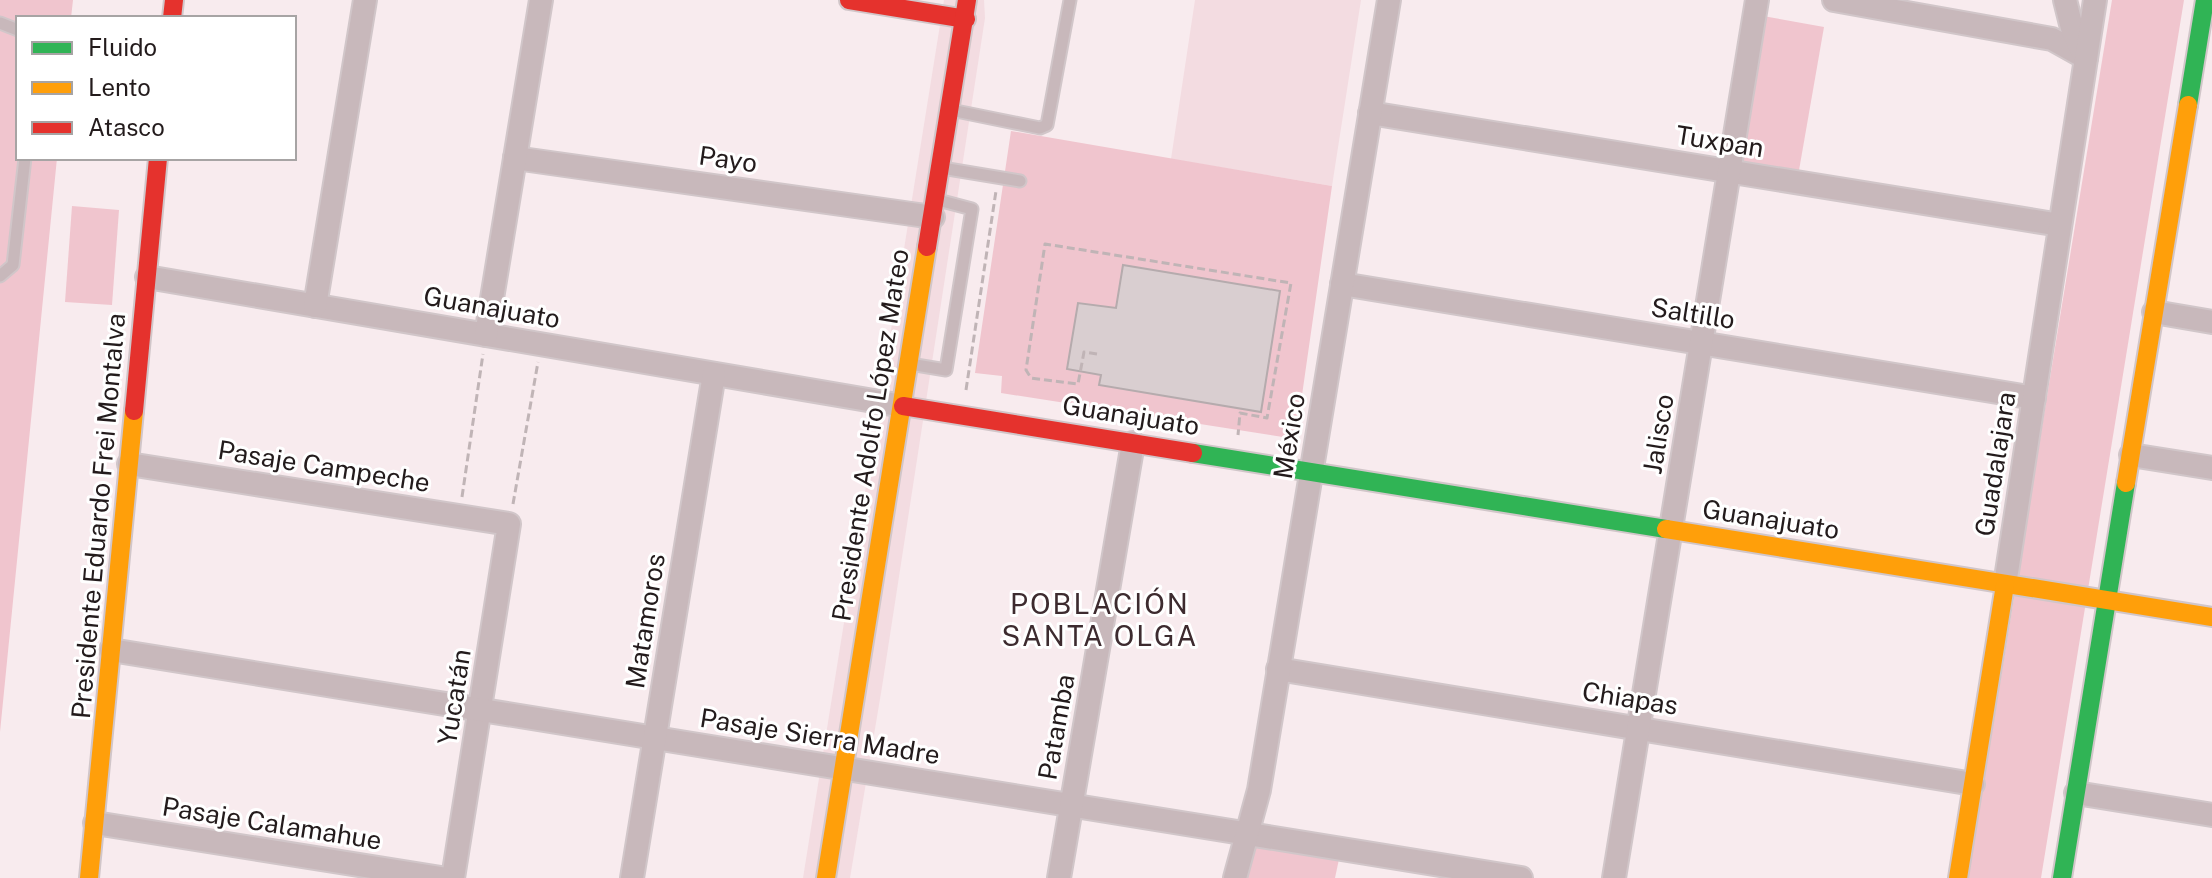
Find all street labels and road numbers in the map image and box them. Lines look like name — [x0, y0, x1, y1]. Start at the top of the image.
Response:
street label: Tuxpan — [1674, 119, 1766, 163]
street label: Payo — [697, 140, 759, 178]
street label: Presidente Adolfo López Mateo — [825, 247, 915, 623]
street label: Guanajuato — [421, 280, 563, 334]
street label: Saltillo — [1649, 291, 1737, 335]
street label: Presidente Eduardo Frei Montalva — [65, 312, 131, 720]
street label: Guanajuato — [1060, 389, 1202, 441]
street label: Guadalajara — [1968, 390, 2022, 538]
street label: México — [1267, 391, 1311, 481]
street label: Jalisco — [1636, 392, 1680, 476]
street label: Pasaje Campeche — [216, 434, 432, 498]
street label: Guanajuato — [1700, 493, 1842, 545]
street label: Matamoros — [619, 551, 671, 691]
street label: Yucatán — [431, 647, 477, 747]
street label: Patamba — [1031, 672, 1081, 782]
street label: Chiapas — [1580, 675, 1680, 721]
street label: Pasaje Sierra Madre — [698, 702, 942, 770]
street label: Pasaje Calamahue — [160, 790, 384, 856]

